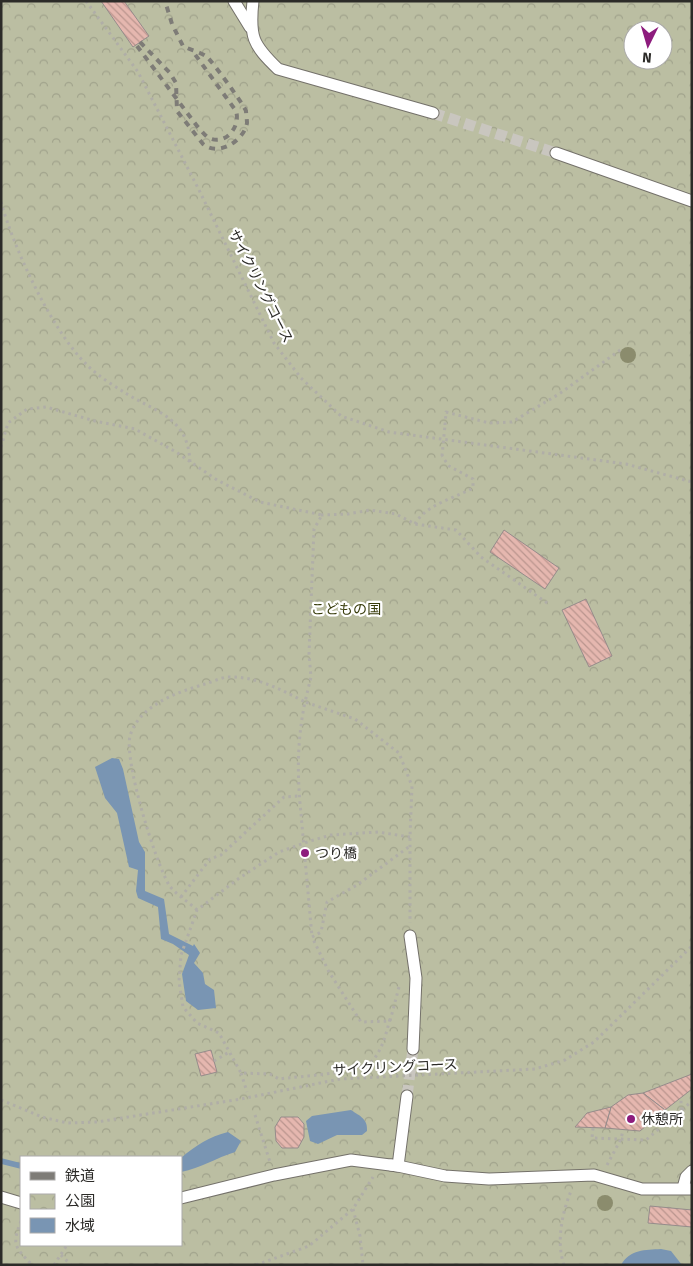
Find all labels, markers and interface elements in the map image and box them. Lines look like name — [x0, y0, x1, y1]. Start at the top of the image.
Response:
north arrow — [623, 20, 673, 70]
text: N — [642, 49, 652, 66]
street label: サイクリングコース — [225, 227, 297, 346]
park label: こどもの国 — [311, 601, 381, 618]
place label: つり橋 — [315, 845, 357, 862]
marker: つり橋 — [299, 847, 311, 859]
street label: サイクリングコース — [332, 1056, 458, 1079]
place label: 休憩所 — [641, 1111, 683, 1128]
marker: 休憩所 — [625, 1113, 637, 1125]
legend — [20, 1156, 182, 1246]
text: 鉄道 — [65, 1167, 95, 1185]
text: 公園 — [65, 1192, 95, 1210]
text: 水域 — [65, 1217, 95, 1235]

